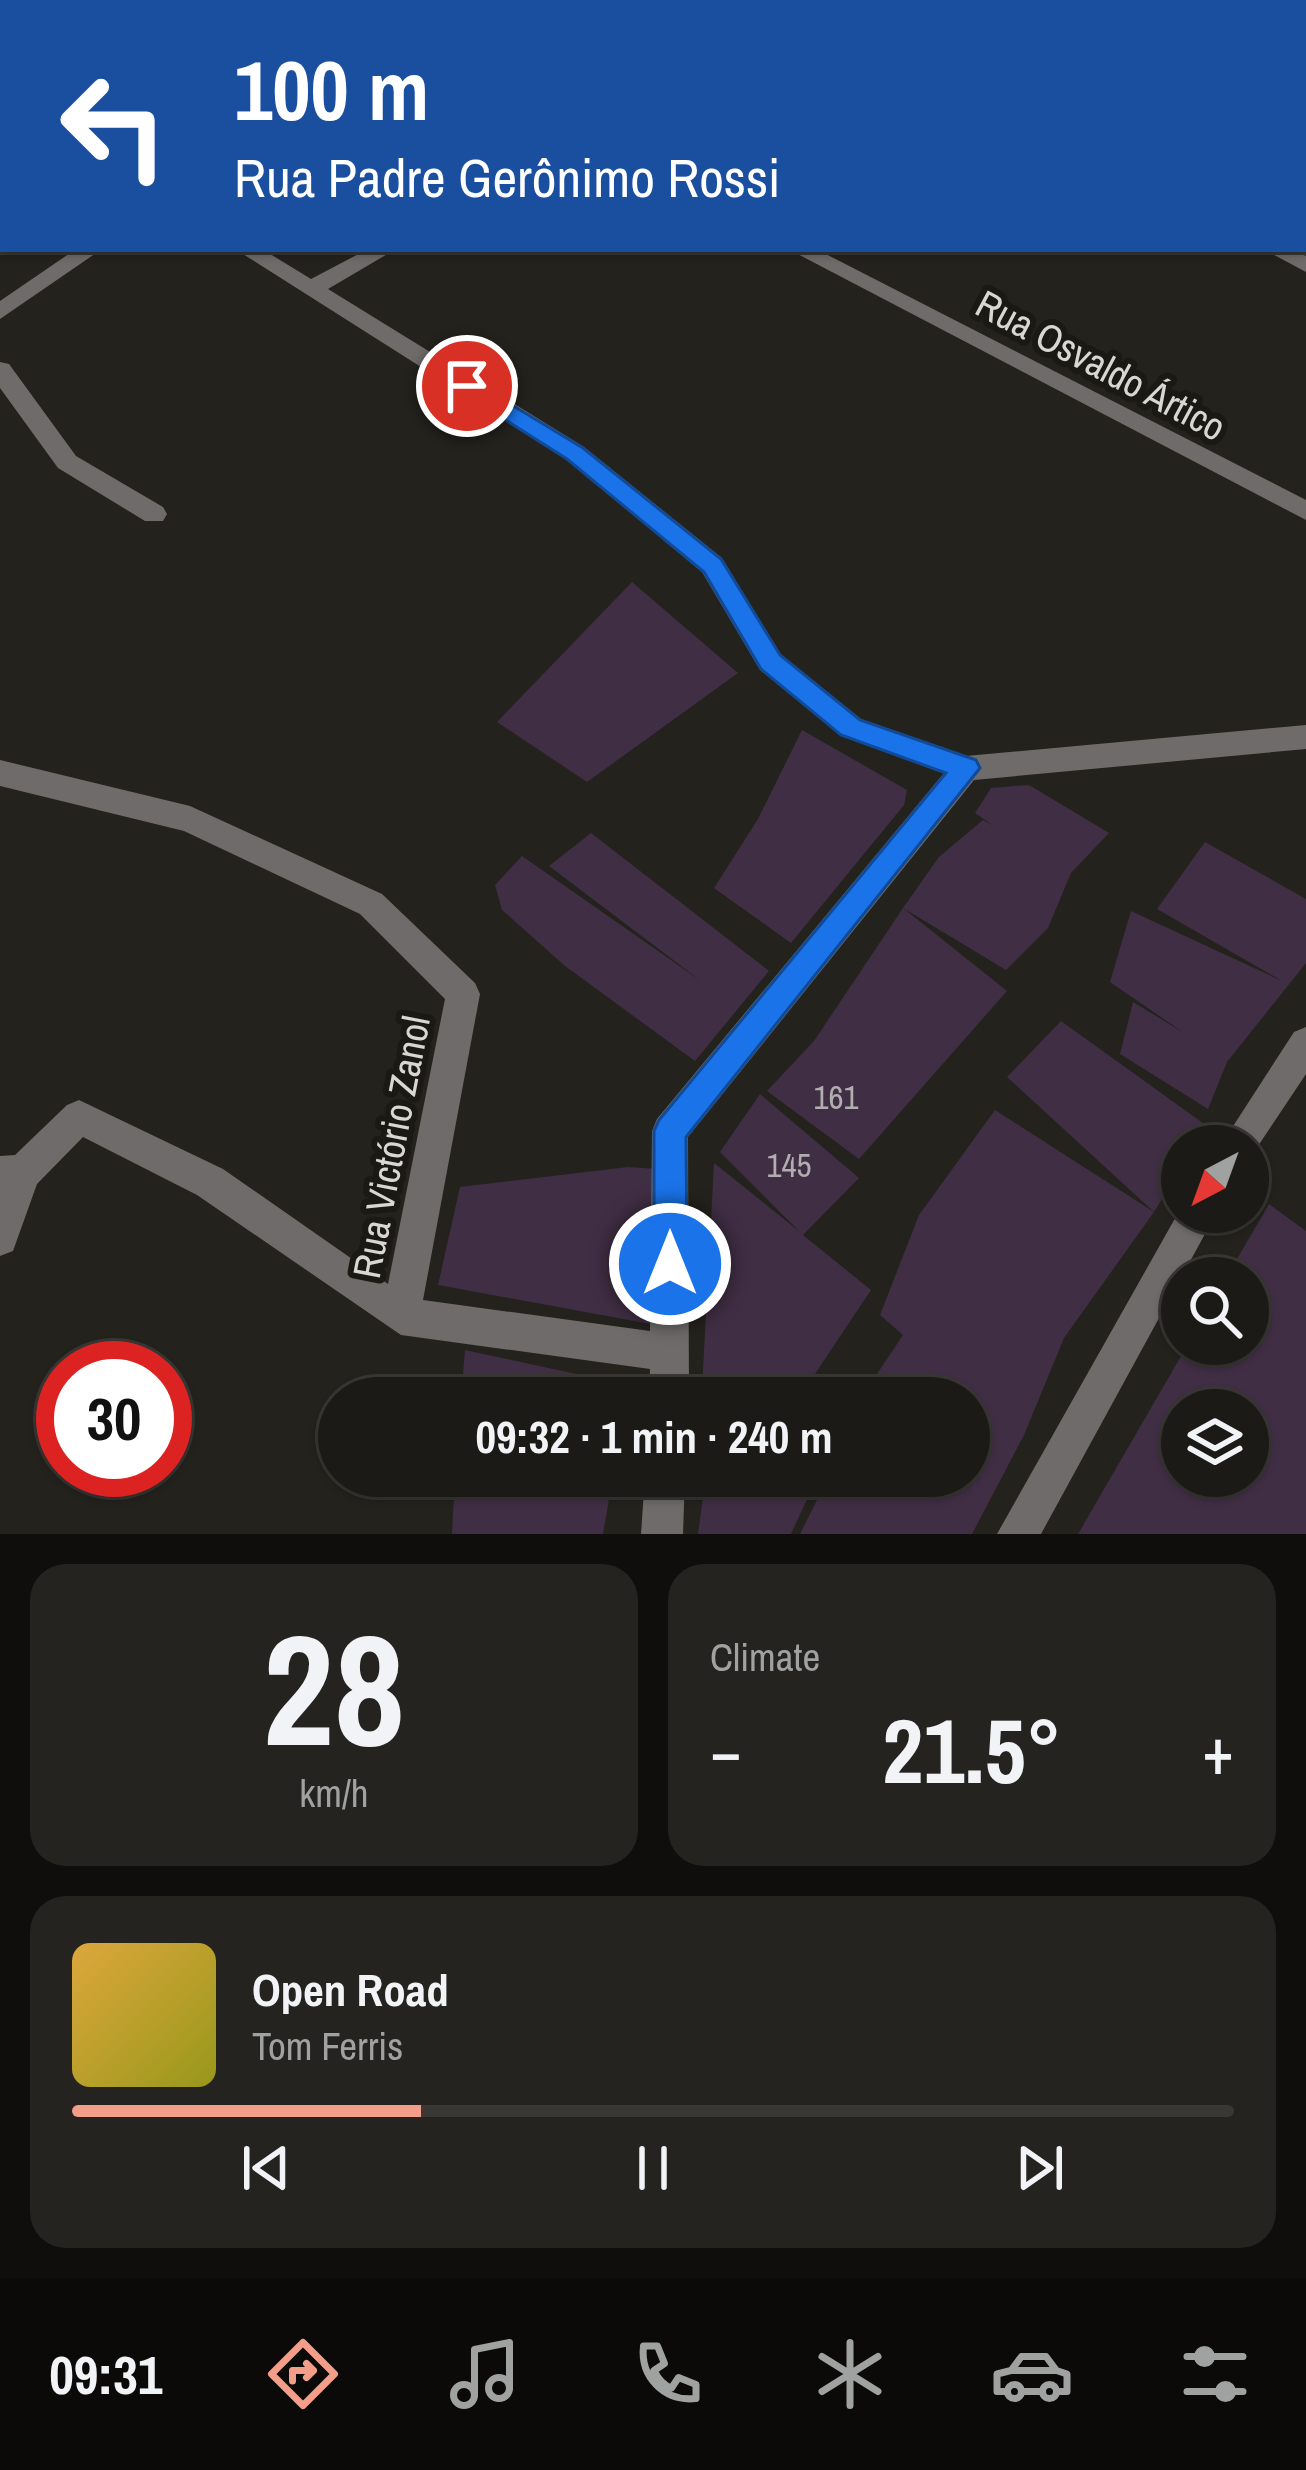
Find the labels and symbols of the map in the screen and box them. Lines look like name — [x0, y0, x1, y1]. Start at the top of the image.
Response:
street label: Rua Osvaldo Ártico — [967, 277, 1235, 453]
pin — [416, 335, 518, 437]
street label: Rua Victório Zanol — [340, 1011, 442, 1283]
house number: 161 — [813, 1075, 859, 1119]
north arrow — [1161, 1125, 1269, 1233]
house number: 145 — [766, 1143, 812, 1187]
position arrow — [607, 1201, 733, 1327]
speed limit sign: 30 — [36, 1341, 192, 1497]

